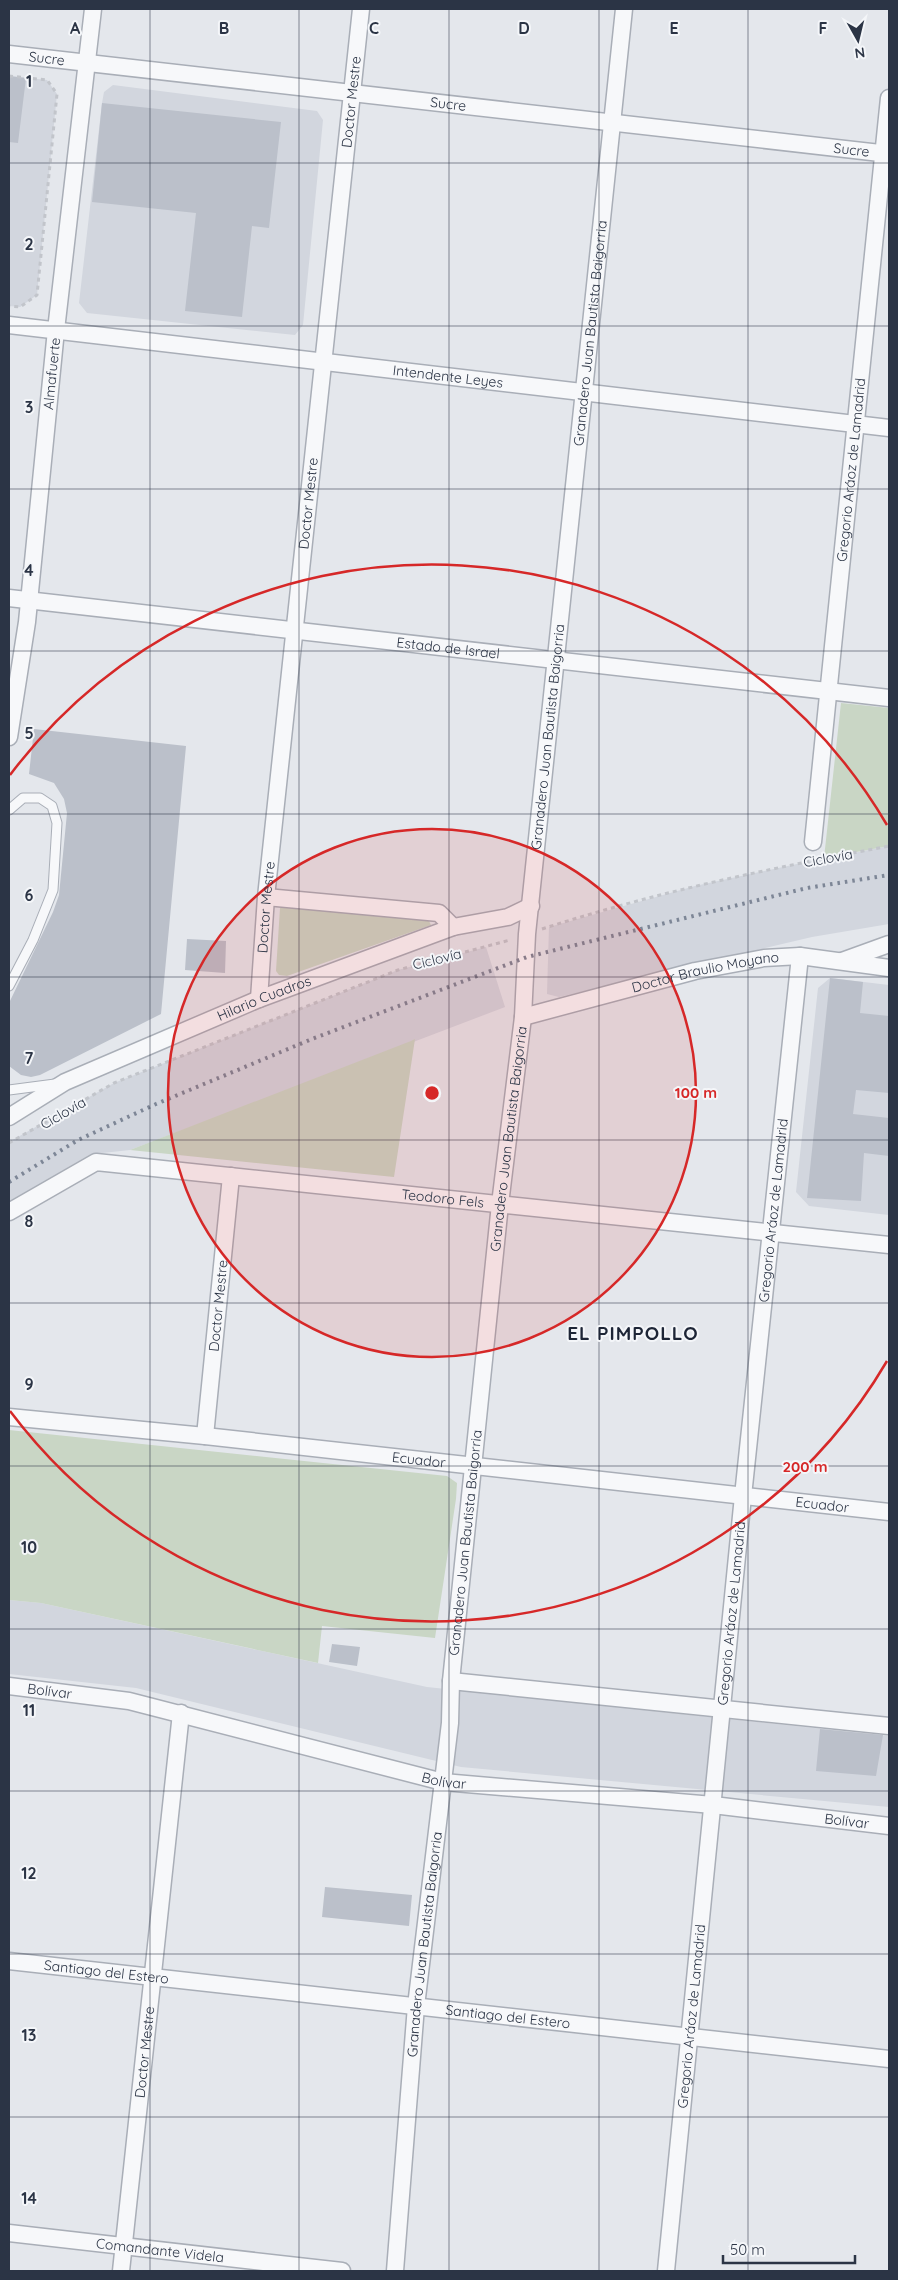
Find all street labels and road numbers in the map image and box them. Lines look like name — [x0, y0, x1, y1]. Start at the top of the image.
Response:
street label: Sucre — [28, 47, 66, 69]
street label: Doctor Mestre — [337, 55, 365, 149]
street label: Sucre — [429, 93, 467, 115]
street label: Sucre — [833, 139, 871, 161]
street label: Granadero Juan Bautista Baigorria — [569, 219, 611, 447]
street label: Almafuerte — [39, 337, 64, 411]
street label: Intendente Leyes — [392, 361, 504, 392]
street label: Gregorio Aráoz de Lamadrid — [833, 377, 869, 563]
street label: Doctor Mestre — [294, 457, 322, 550]
street label: Granadero Juan Bautista Baigorria — [527, 623, 568, 851]
street label: Estado de Israel — [396, 633, 501, 663]
street label: Ciclovía — [802, 845, 854, 871]
street label: Doctor Mestre — [253, 860, 279, 954]
street label: Ciclovía — [411, 944, 463, 974]
street label: Doctor Braulio Moyano — [630, 948, 779, 997]
street label: Hilario Cuadros — [214, 971, 314, 1025]
street label: Granadero Juan Bautista Baigorria — [486, 1025, 531, 1252]
street label: Ciclovía — [37, 1093, 89, 1133]
street label: Gregorio Aráoz de Lamadrid — [754, 1118, 792, 1303]
street label: Teodoro Fels — [401, 1185, 485, 1212]
street label: Doctor Mestre — [204, 1259, 232, 1352]
street label: Granadero Juan Bautista Baigorria — [445, 1429, 486, 1656]
street label: Ecuador — [391, 1448, 447, 1472]
street label: Ecuador — [794, 1493, 851, 1517]
street label: Gregorio Aráoz de Lamadrid — [713, 1520, 749, 1706]
street label: Bolívar — [26, 1679, 74, 1703]
street label: Bolívar — [420, 1768, 468, 1793]
street label: Bolívar — [823, 1809, 871, 1833]
street label: Granadero Juan Bautista Baigorria — [403, 1831, 446, 2058]
street label: Gregorio Aráoz de Lamadrid — [673, 1923, 709, 2109]
street label: Santiago del Estero — [43, 1956, 170, 1988]
street label: Santiago del Estero — [444, 2001, 571, 2032]
street label: Doctor Mestre — [131, 2005, 158, 2099]
street label: Comandante Videla — [95, 2234, 225, 2266]

